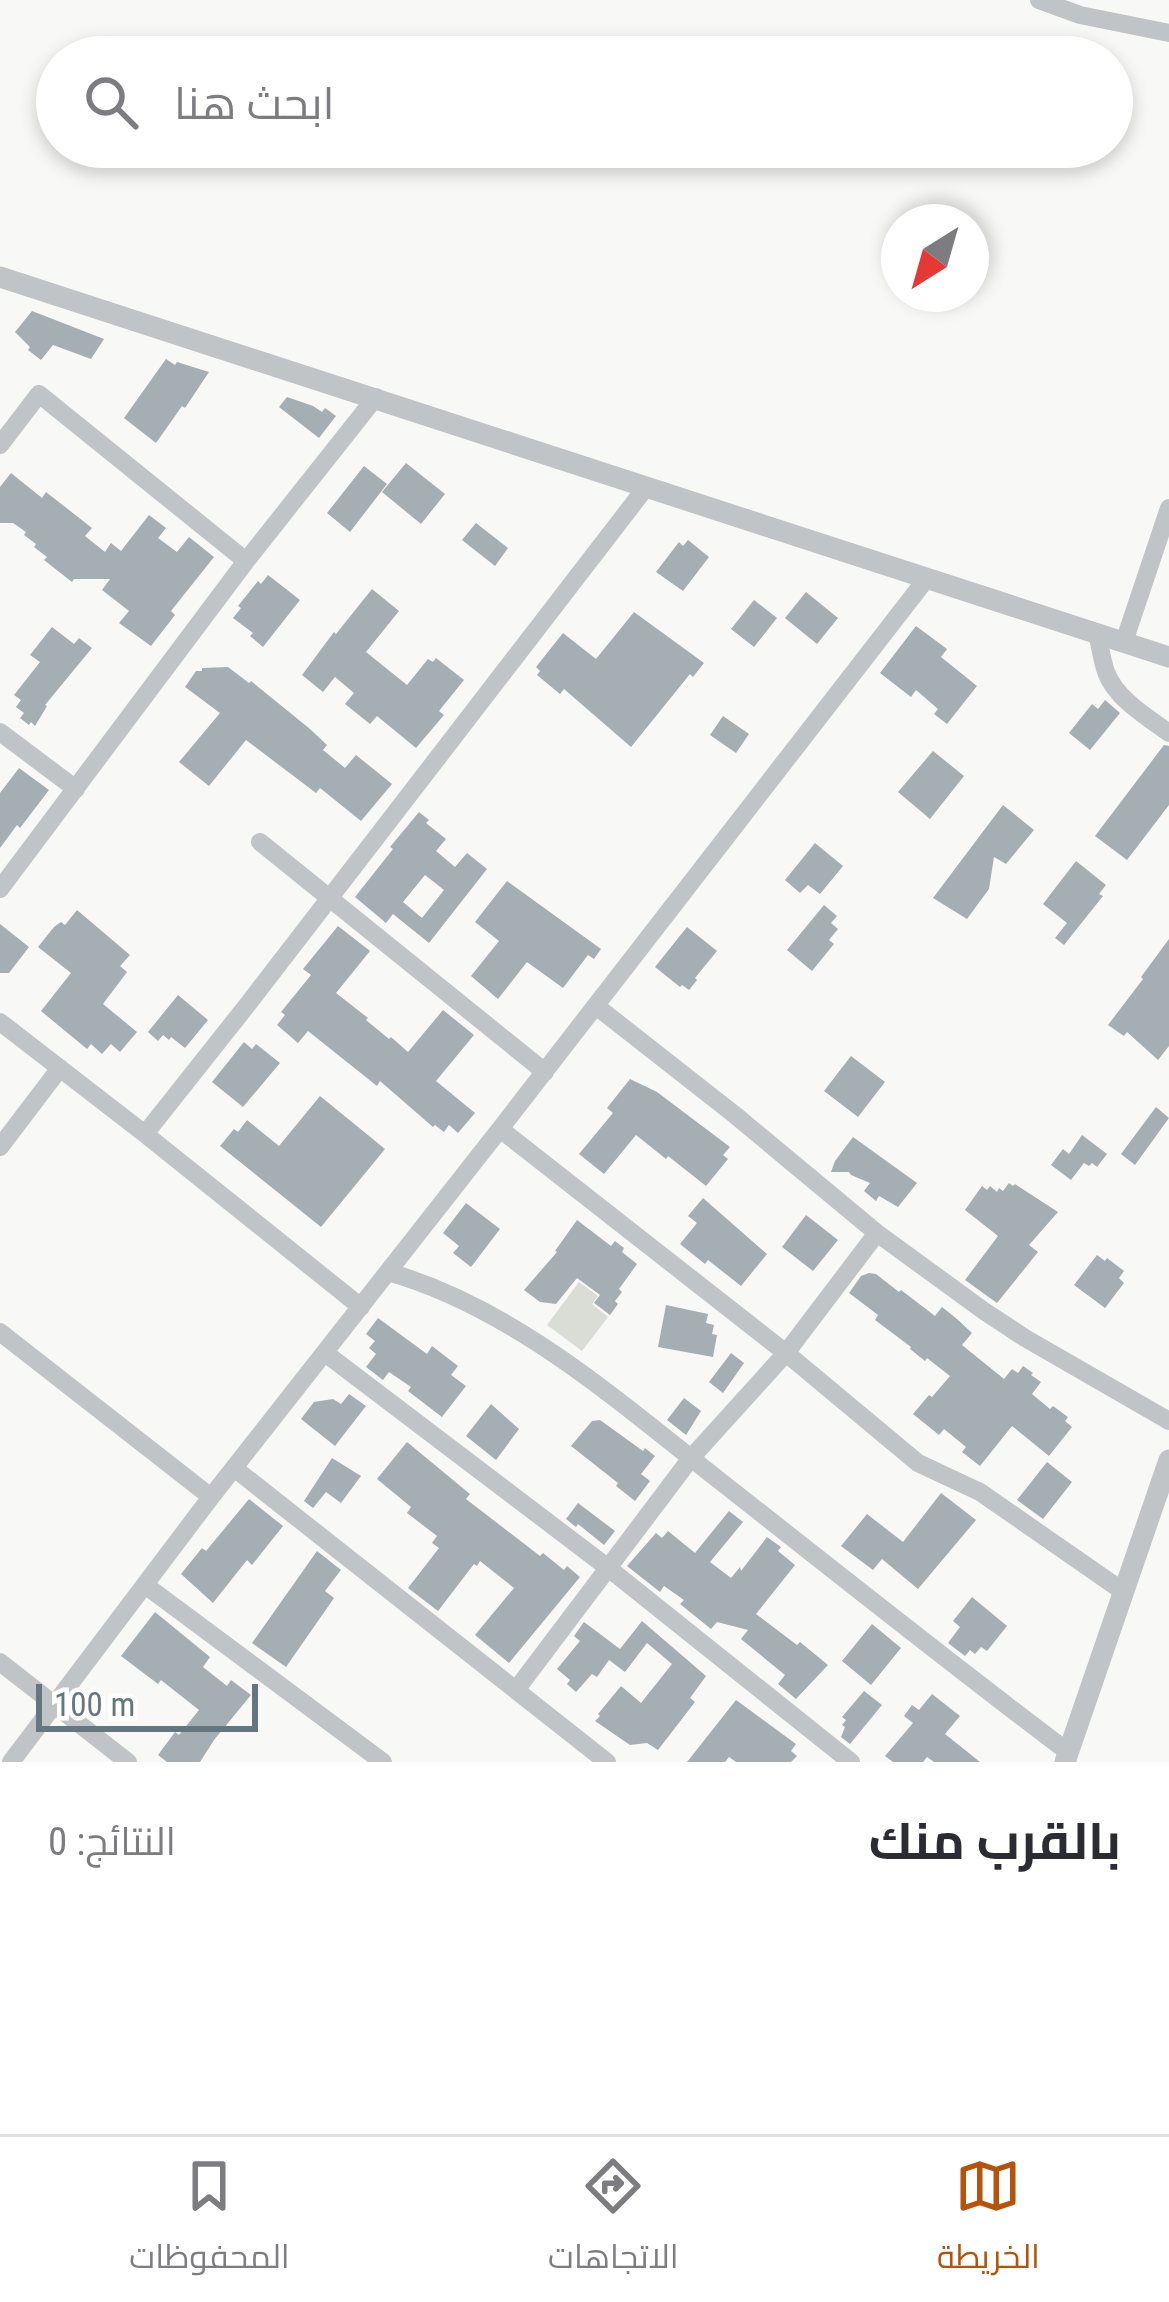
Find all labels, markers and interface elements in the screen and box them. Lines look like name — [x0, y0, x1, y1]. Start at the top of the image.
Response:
search box — [36, 36, 1133, 168]
icon: search — [78, 69, 144, 135]
text: ابحث هنا — [174, 77, 335, 130]
north arrow — [881, 204, 989, 312]
scale bar — [36, 1678, 258, 1731]
text: 100 m — [54, 1685, 135, 1724]
text: بالقرب منك — [869, 1812, 1121, 1871]
text: النتائج: 0 — [48, 1819, 176, 1865]
tab: المحفوظات — [129, 2153, 290, 2287]
tab: الاتجاهات — [548, 2153, 679, 2287]
tab: الخريطة — [937, 2153, 1040, 2287]

